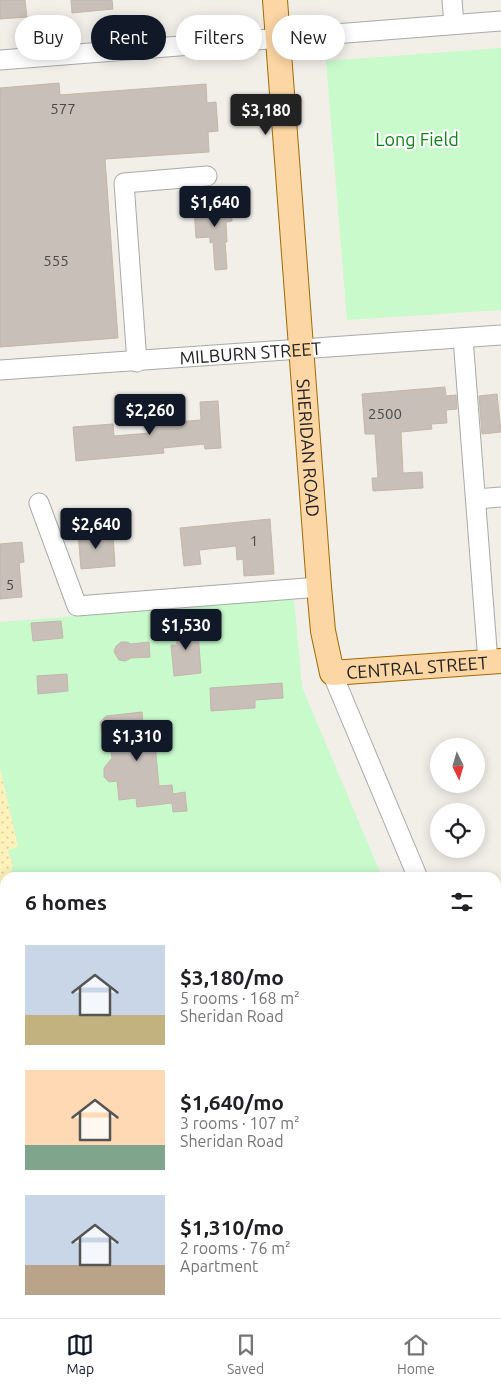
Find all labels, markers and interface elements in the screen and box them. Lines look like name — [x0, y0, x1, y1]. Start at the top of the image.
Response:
chip: Buy — [15, 15, 81, 60]
chip: Rent — [91, 15, 166, 60]
chip: Filters — [176, 15, 262, 60]
chip: New — [272, 15, 345, 60]
pin: $3,180 — [225, 94, 307, 136]
house number: 577 — [50, 100, 76, 117]
text: $3,180 — [241, 101, 291, 119]
park label: Long Field — [375, 129, 459, 149]
pin: $1,640 — [174, 186, 256, 228]
text: $1,640 — [190, 193, 240, 211]
house number: 555 — [43, 252, 69, 269]
street label: MILBURN STREET — [179, 338, 322, 367]
street label: SHERIDAN ROAD — [293, 378, 324, 518]
pin: $2,260 — [109, 394, 191, 436]
text: $2,260 — [125, 401, 175, 419]
house number: 2500 — [368, 405, 402, 422]
pin: $2,640 — [55, 508, 137, 550]
text: $2,640 — [71, 515, 121, 533]
house number: 1 — [250, 532, 258, 549]
house number: 5 — [6, 576, 14, 593]
pin: $1,530 — [145, 608, 227, 651]
text: $1,530 — [161, 616, 211, 634]
street label: CENTRAL STREET — [346, 652, 488, 682]
pin: $1,310 — [96, 720, 178, 762]
text: $1,310 — [112, 727, 162, 745]
north arrow — [430, 738, 485, 792]
map controls — [430, 738, 485, 858]
button: locate — [430, 803, 485, 858]
icon: filters — [448, 888, 476, 916]
text: 6 homes — [25, 890, 107, 914]
icon: home — [65, 965, 125, 1025]
text: $3,180/mo — [180, 965, 284, 989]
text: 5 rooms · 168 m² — [180, 989, 300, 1007]
text: Sheridan Road — [180, 1007, 284, 1025]
icon: home — [65, 1090, 125, 1150]
text: $1,640/mo — [180, 1090, 284, 1114]
text: 3 rooms · 107 m² — [180, 1114, 300, 1132]
text: Sheridan Road — [180, 1132, 284, 1150]
icon: home — [65, 1215, 125, 1275]
text: $1,310/mo — [180, 1215, 284, 1239]
text: 2 rooms · 76 m² — [180, 1239, 291, 1257]
text: Apartment — [180, 1257, 258, 1275]
tab: Map — [66, 1331, 94, 1377]
tab: Saved — [227, 1331, 264, 1377]
tab: Home — [397, 1331, 435, 1377]

